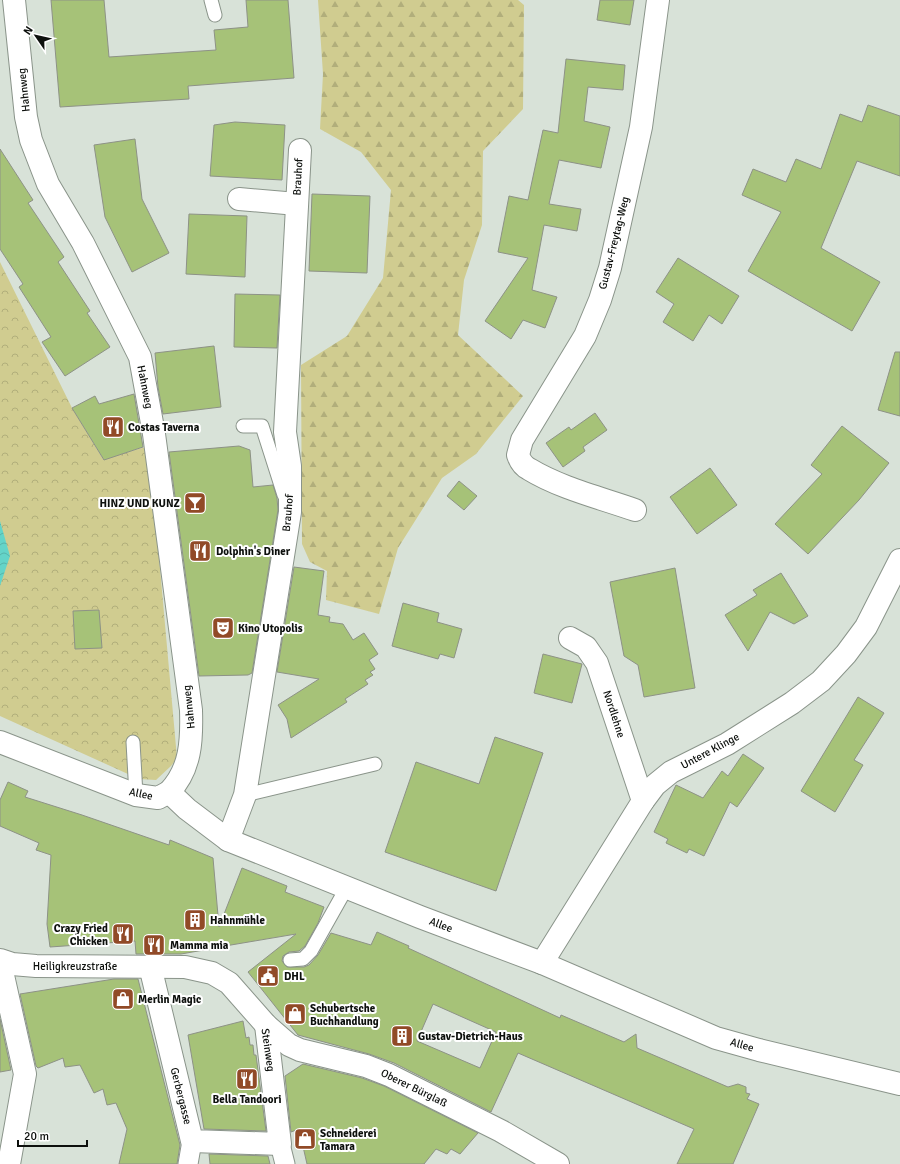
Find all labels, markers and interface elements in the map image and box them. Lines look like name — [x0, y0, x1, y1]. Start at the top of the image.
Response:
north arrow — [16, 16, 56, 56]
text: N — [21, 24, 36, 37]
street label: Hahnweg — [15, 67, 33, 113]
street label: Brauhof — [291, 157, 306, 196]
street label: Gustav-Freytag-Weg — [596, 195, 632, 291]
street label: Hahnweg — [134, 364, 156, 410]
restaurant icon: Costas Taverna — [100, 414, 126, 440]
place label: Costas Taverna — [128, 421, 200, 434]
bar icon: HINZ UND KUNZ — [182, 490, 208, 516]
street label: Brauhof — [280, 493, 296, 532]
place label: HINZ UND KUNZ — [100, 497, 180, 510]
restaurant icon: Dolphin's Diner — [187, 538, 213, 564]
place label: Dolphin's Diner — [216, 545, 291, 558]
theatre icon: Kino Utopolis — [210, 615, 236, 641]
place label: Kino Utopolis — [238, 622, 303, 635]
street label: Hahnweg — [180, 684, 198, 730]
street label: Nordlehne — [600, 689, 628, 739]
street label: Untere Klinge — [679, 730, 741, 772]
street label: Allee — [128, 785, 154, 803]
building icon: Hahnmühle — [182, 907, 208, 933]
place label: Hahnmühle — [210, 914, 265, 927]
street label: Allee — [428, 915, 454, 935]
restaurant icon: Crazy Fried Chicken — [110, 921, 136, 947]
place label: Crazy Fried Chicken — [54, 922, 108, 948]
restaurant icon: Mamma mia — [141, 932, 167, 958]
place label: Mamma mia — [170, 939, 229, 952]
street label: Heiligkreuzstraße — [33, 960, 117, 973]
public building icon: DHL — [255, 963, 281, 989]
place label: DHL — [284, 970, 305, 983]
shop icon: Merlin Magic — [110, 986, 136, 1012]
place label: Merlin Magic — [138, 993, 201, 1006]
shop icon: Schubertsche Buchhandlung — [282, 1001, 308, 1027]
place label: Schubertsche Buchhandlung — [310, 1002, 379, 1028]
building icon: Gustav-Dietrich-Haus — [389, 1023, 415, 1049]
street label: Steinweg — [259, 1028, 277, 1073]
place label: Gustav-Dietrich-Haus — [418, 1030, 523, 1043]
street label: Allee — [729, 1035, 755, 1055]
street label: Gerbergasse — [168, 1066, 194, 1126]
restaurant icon: Bella Tandoori — [234, 1066, 260, 1092]
street label: Oberer Bürglaß — [379, 1066, 450, 1110]
place label: Bella Tandoori — [213, 1093, 281, 1106]
scale bar — [18, 1122, 87, 1148]
shop icon: Schneiderei Tamara — [292, 1126, 318, 1152]
place label: Schneiderei Tamara — [320, 1127, 376, 1153]
text: 20 m — [24, 1129, 49, 1144]

